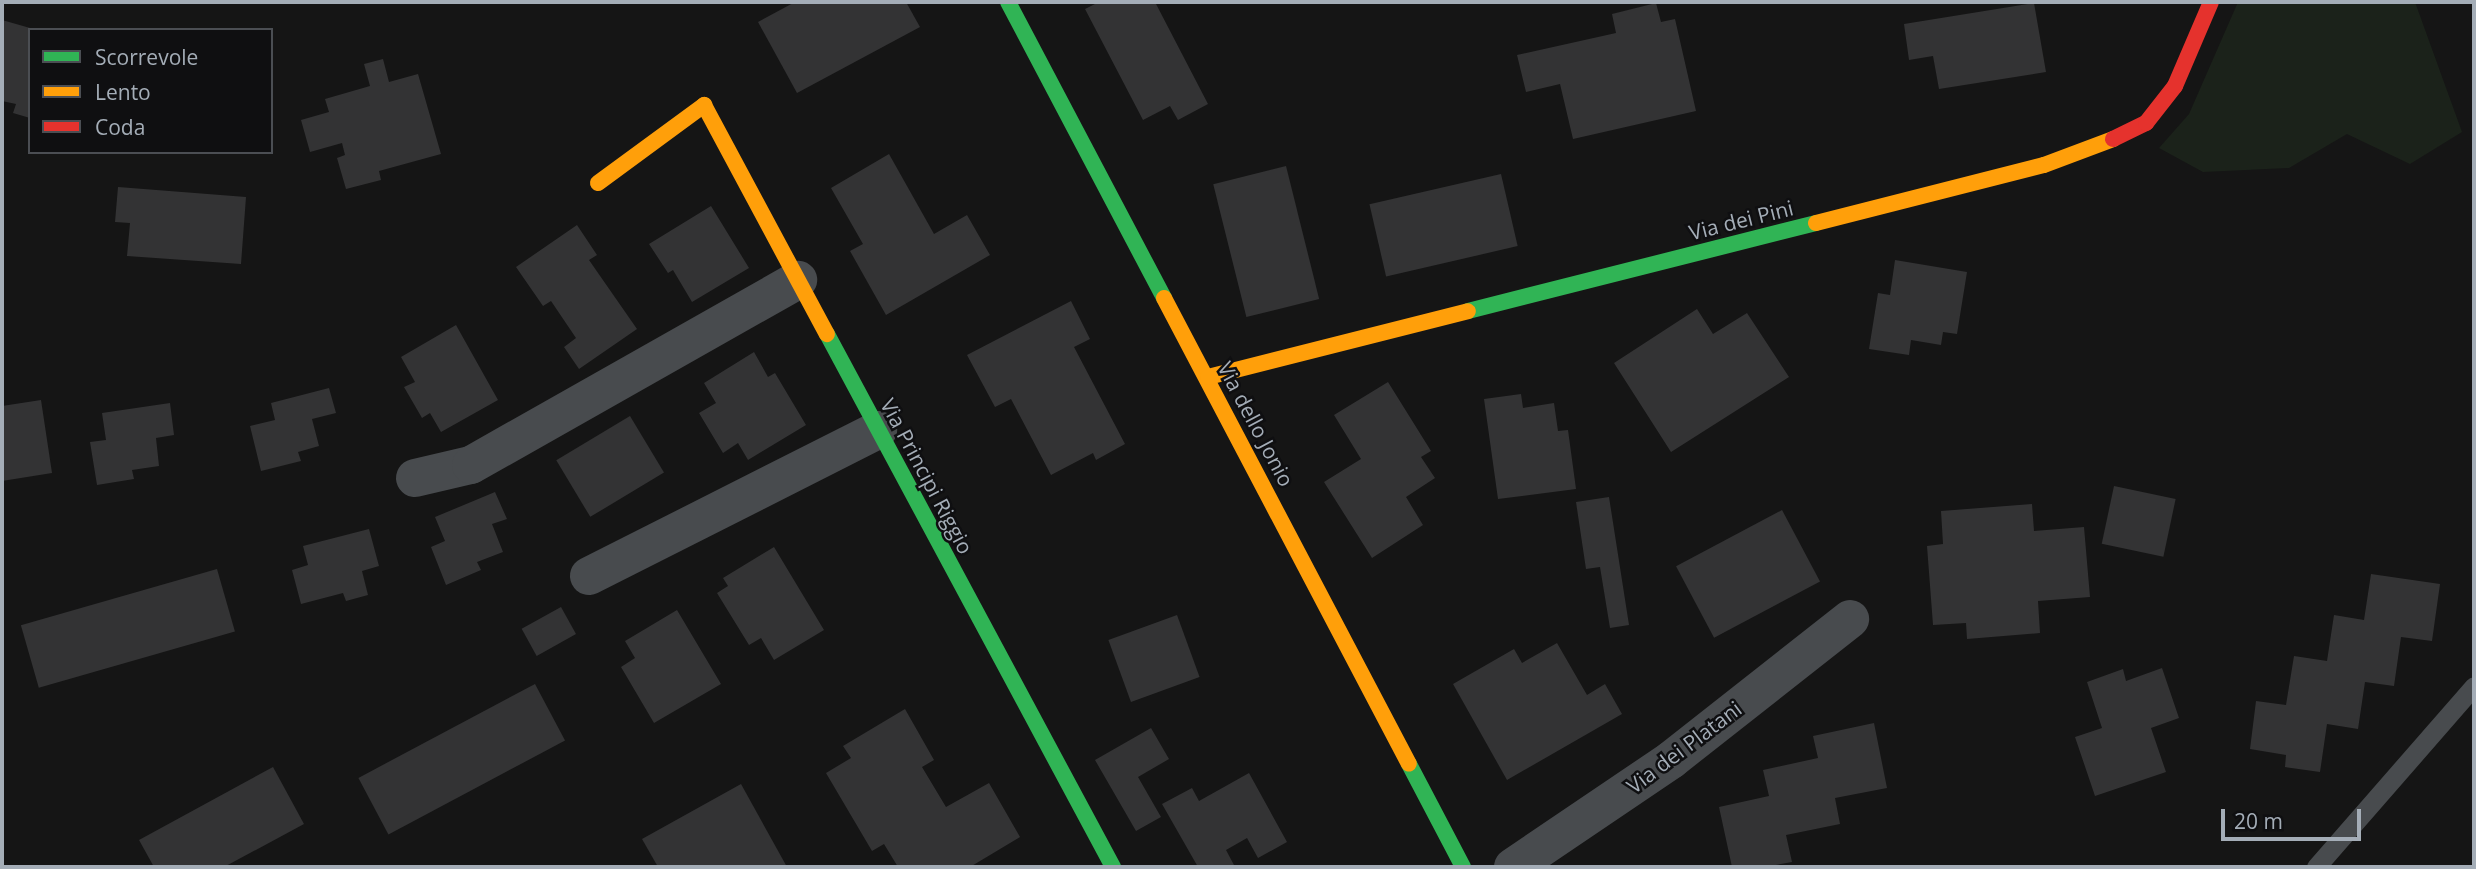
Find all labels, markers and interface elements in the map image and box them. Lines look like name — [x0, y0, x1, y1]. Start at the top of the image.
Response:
legend — [28, 28, 273, 154]
text: Scorrevole — [95, 43, 198, 71]
text: Lento — [95, 78, 151, 106]
text: Coda — [95, 113, 145, 141]
street label: Via dei Pini — [1686, 195, 1796, 245]
street label: Via dello Jonio — [1213, 357, 1299, 491]
street label: Via Principi Riggio — [875, 394, 979, 558]
street label: Via dei Platani — [1622, 696, 1746, 798]
scale bar — [2224, 796, 2364, 840]
text: 20 m — [2234, 807, 2283, 835]

